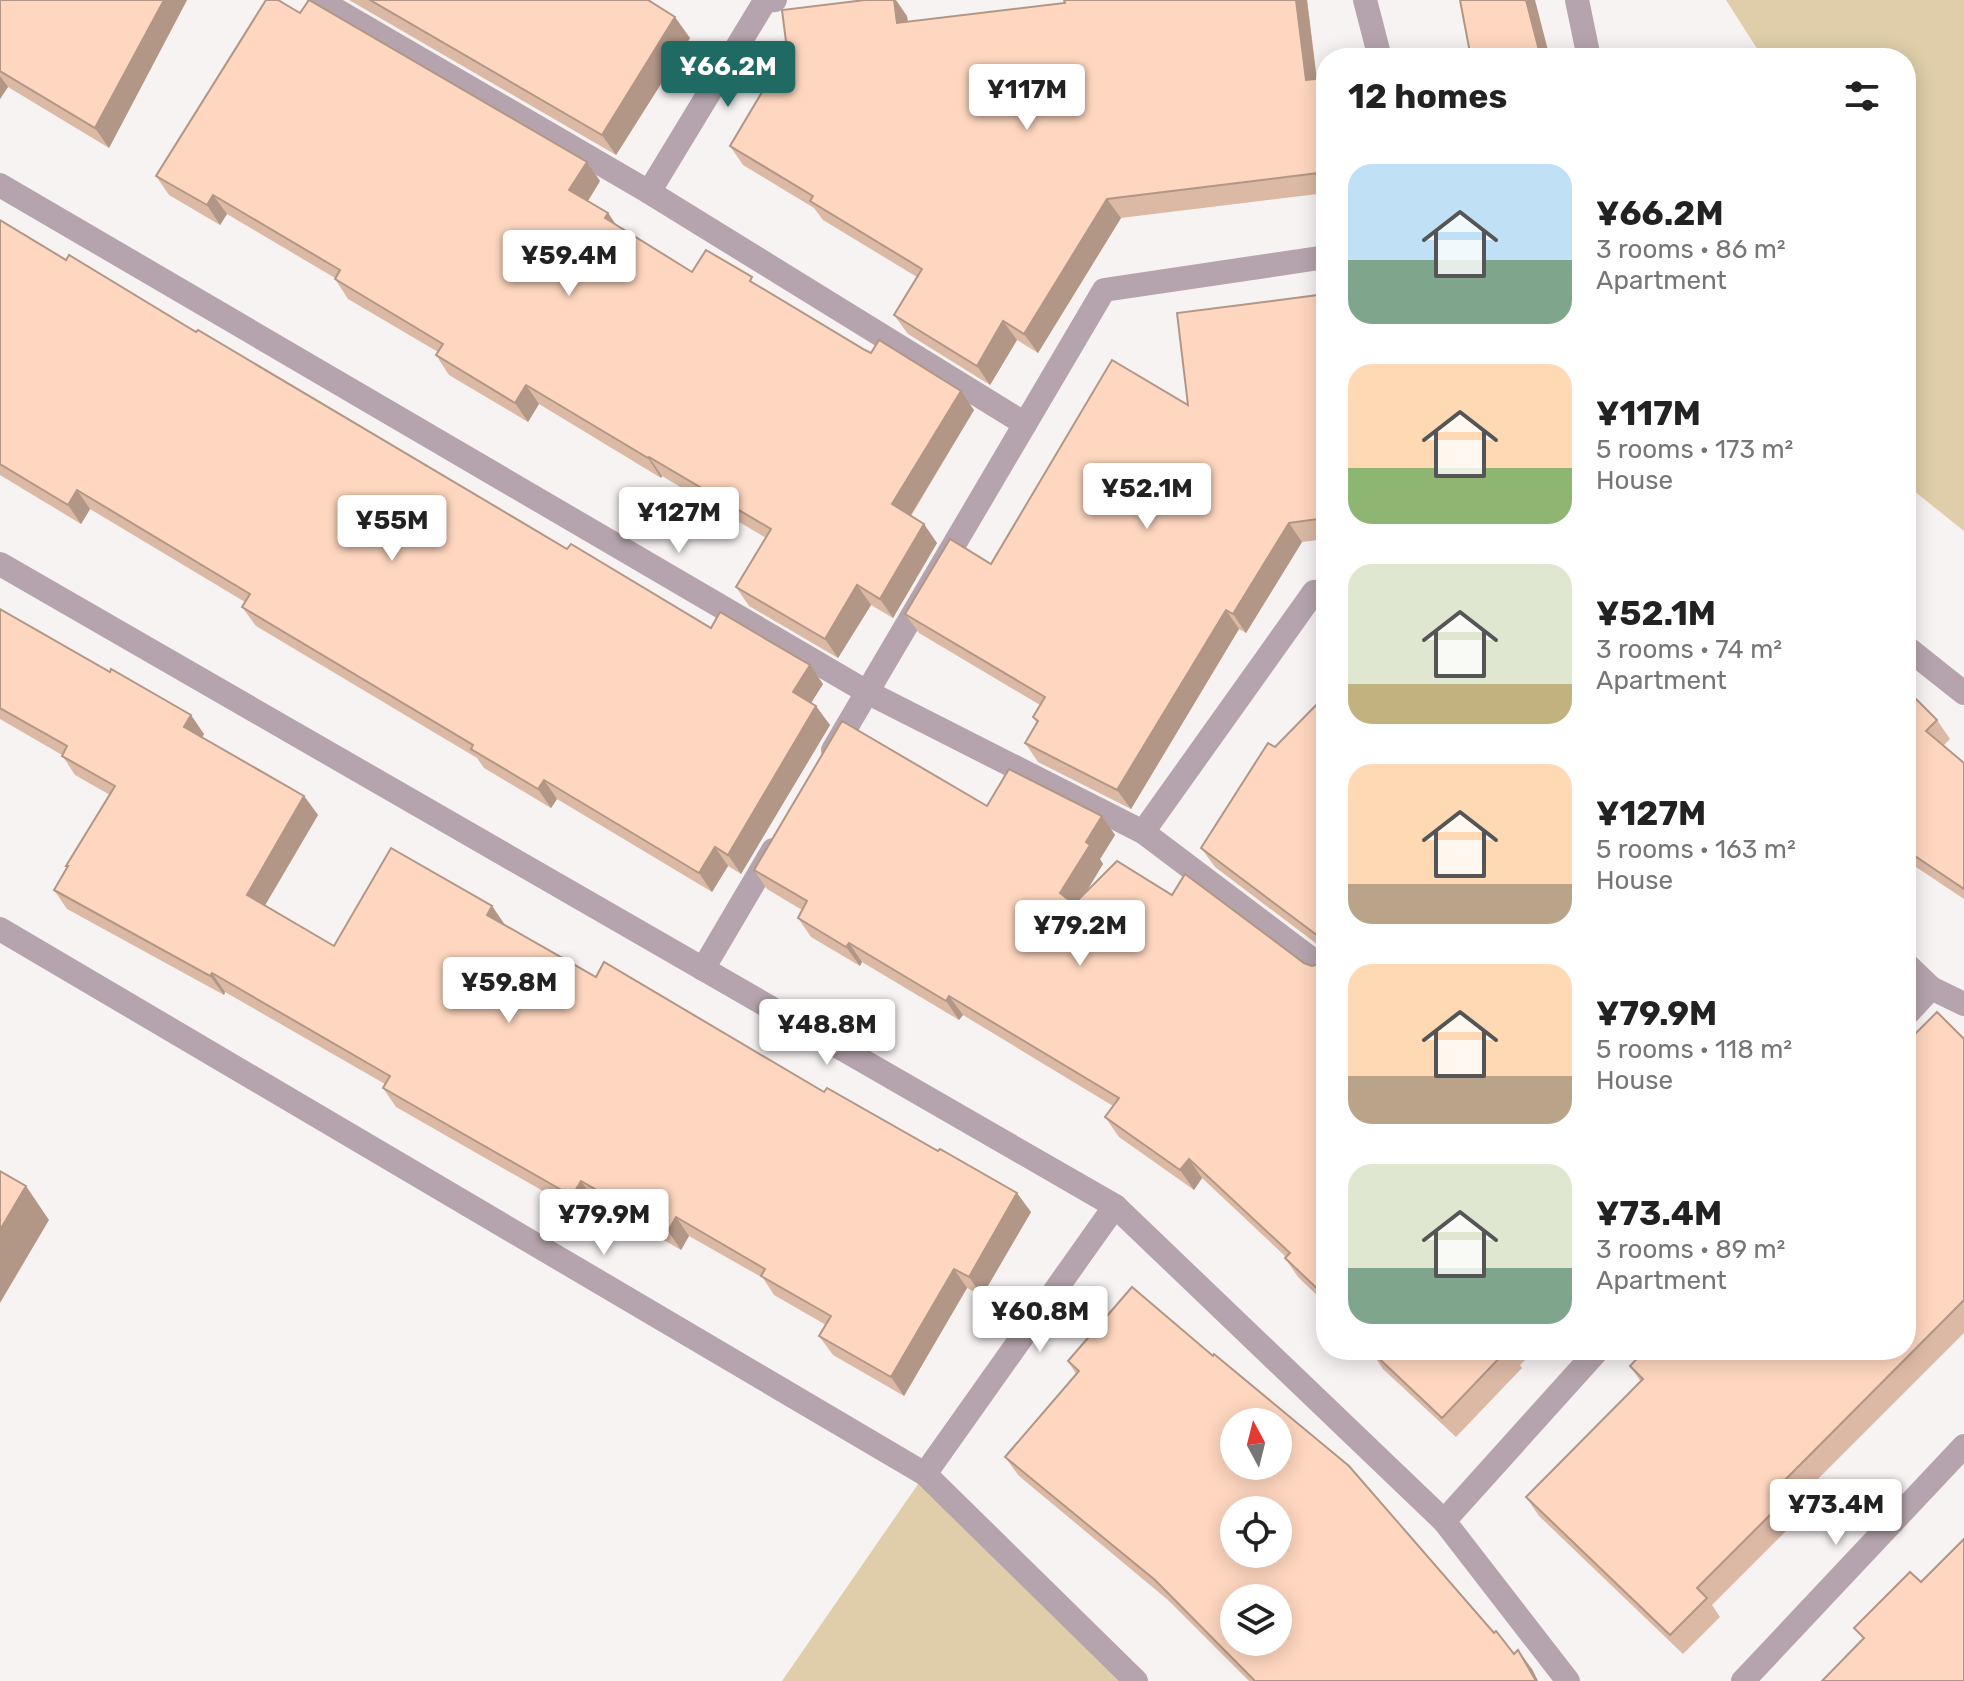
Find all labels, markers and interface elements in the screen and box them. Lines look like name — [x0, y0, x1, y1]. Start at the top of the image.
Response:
pin: ¥66.2M — [663, 41, 793, 109]
text: ¥66.2M — [679, 51, 777, 82]
pin: ¥117M — [971, 64, 1083, 132]
text: ¥117M — [987, 74, 1067, 105]
icon: filters — [1840, 74, 1884, 118]
text: 12 homes — [1348, 76, 1507, 117]
text: ¥66.2M — [1596, 193, 1724, 234]
icon: home — [1412, 196, 1508, 292]
pin: ¥59.4M — [504, 230, 634, 298]
text: 3 rooms · 86 m² — [1596, 234, 1786, 265]
text: ¥59.4M — [521, 240, 617, 271]
text: Apartment — [1596, 265, 1727, 296]
text: ¥117M — [1596, 393, 1701, 434]
icon: home — [1412, 396, 1508, 492]
text: 5 rooms · 173 m² — [1596, 434, 1793, 465]
pin: ¥52.1M — [1082, 463, 1212, 531]
text: House — [1596, 465, 1673, 496]
text: ¥52.1M — [1101, 473, 1193, 504]
pin: ¥127M — [623, 487, 735, 555]
pin: ¥55M — [345, 495, 439, 563]
text: ¥127M — [637, 497, 721, 528]
text: ¥55M — [355, 505, 429, 536]
text: ¥52.1M — [1596, 593, 1716, 634]
icon: home — [1412, 596, 1508, 692]
text: 3 rooms · 74 m² — [1596, 634, 1782, 665]
text: Apartment — [1596, 665, 1727, 696]
text: ¥127M — [1596, 793, 1706, 834]
icon: home — [1412, 796, 1508, 892]
text: 5 rooms · 163 m² — [1596, 834, 1796, 865]
text: House — [1596, 865, 1673, 896]
pin: ¥79.2M — [1015, 900, 1145, 968]
text: ¥79.2M — [1033, 910, 1127, 941]
pin: ¥59.8M — [444, 957, 574, 1025]
text: ¥59.8M — [461, 967, 557, 998]
text: ¥79.9M — [1596, 993, 1717, 1034]
icon: home — [1412, 996, 1508, 1092]
pin: ¥48.8M — [762, 999, 892, 1067]
text: ¥48.8M — [777, 1009, 877, 1040]
text: 5 rooms · 118 m² — [1596, 1034, 1792, 1065]
text: House — [1596, 1065, 1673, 1096]
pin: ¥79.9M — [539, 1189, 669, 1257]
text: ¥73.4M — [1596, 1193, 1722, 1234]
icon: home — [1412, 1196, 1508, 1292]
text: ¥79.9M — [558, 1199, 650, 1230]
text: 3 rooms · 89 m² — [1596, 1234, 1785, 1265]
text: Apartment — [1596, 1265, 1727, 1296]
pin: ¥60.8M — [975, 1286, 1105, 1354]
text: ¥60.8M — [991, 1296, 1089, 1327]
north arrow — [1220, 1408, 1292, 1480]
map controls — [1220, 1408, 1292, 1656]
pin: ¥73.4M — [1771, 1479, 1901, 1547]
text: ¥73.4M — [1788, 1489, 1884, 1520]
button: locate — [1220, 1496, 1292, 1568]
button: layers — [1220, 1584, 1292, 1656]

